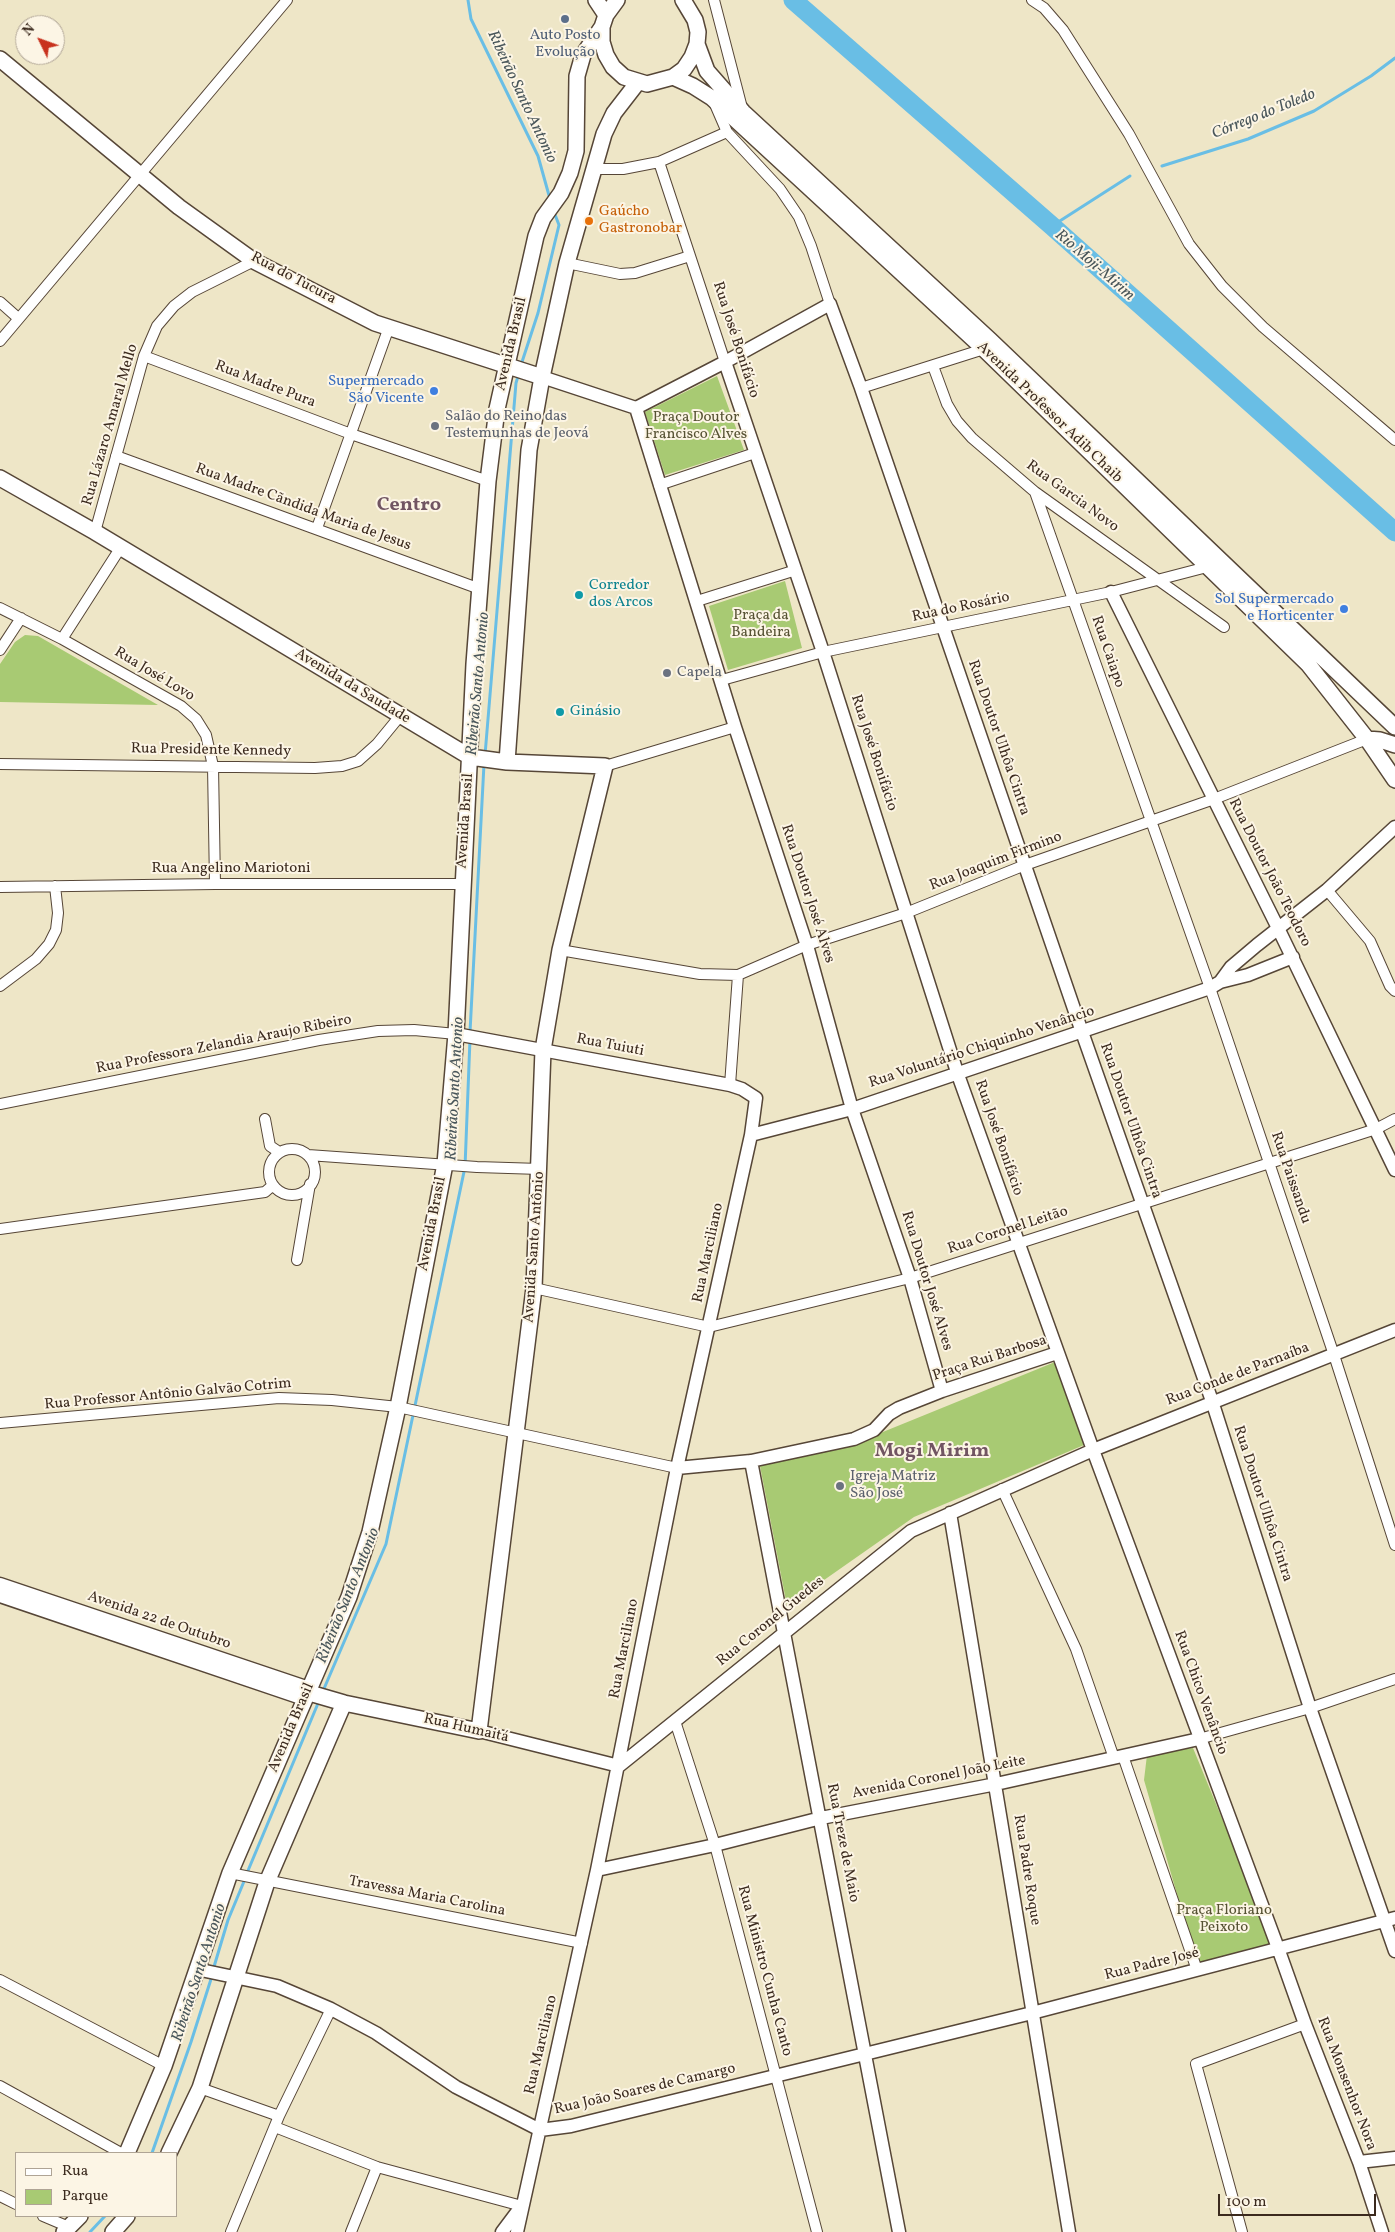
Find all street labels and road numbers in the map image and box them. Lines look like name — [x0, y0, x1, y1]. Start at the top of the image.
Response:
street label: Rua do Tucura — [247, 249, 339, 309]
street label: Rua José Bonifácio — [708, 280, 762, 400]
street label: Avenida Brasil — [492, 295, 532, 393]
street label: Avenida Professor Adib Chaib — [972, 339, 1126, 487]
street label: Rua Lázaro Amaral Mello — [79, 342, 143, 508]
street label: Rua Madre Pura — [212, 358, 318, 412]
street label: Rua Garcia Novo — [1022, 457, 1122, 537]
street label: Rua Madre Cãndida Maria de Jesus — [193, 461, 413, 555]
street label: Rua do Rosário — [911, 589, 1011, 627]
street label: Rua Caiapo — [1086, 614, 1128, 690]
street label: Rua José Lovo — [111, 644, 197, 706]
street label: Avenida da Saudade — [291, 645, 413, 729]
street label: Rua Doutor Ulhôa Cintra — [963, 658, 1033, 818]
street label: Rua José Bonifácio — [846, 693, 900, 813]
street label: Rua Presidente Kennedy — [131, 741, 291, 761]
street label: Avenida Brasil — [454, 773, 478, 869]
street label: Rua Doutor João Teodoro — [1224, 796, 1314, 950]
street label: Rua Doutor José Alves — [776, 822, 838, 966]
street label: Rua Joaquim Firmino — [927, 828, 1065, 896]
street label: Rua Angelino Mariotoni — [151, 860, 311, 878]
street label: Rua Voluntário Chiquinho Venâncio — [867, 1003, 1097, 1093]
street label: Rua Professora Zelandia Araujo Ribeiro — [95, 1011, 353, 1079]
street label: Rua Tuiuti — [575, 1031, 645, 1061]
street label: Rua Doutor Ulhôa Cintra — [1095, 1041, 1165, 1201]
street label: Rua José Bonifácio — [970, 1078, 1026, 1198]
street label: Rua Paissandu — [1266, 1130, 1314, 1226]
street label: Avenida Santo Antônio — [521, 1171, 549, 1323]
street label: Avenida Brasil — [415, 1175, 451, 1273]
street label: Rua Marciliano — [690, 1201, 728, 1305]
street label: Rua Coronel Leitão — [946, 1203, 1070, 1259]
street label: Rua Doutor José Alves — [896, 1209, 956, 1353]
street label: Praça Rui Barbosa — [931, 1332, 1049, 1386]
street label: Rua Conde de Parnaíba — [1164, 1339, 1312, 1411]
street label: Rua Professor Antônio Galvão Cotrim — [44, 1375, 292, 1415]
street label: Rua Doutor Ulhôa Cintra — [1228, 1424, 1296, 1584]
street label: Rua Coronel Guedes — [714, 1573, 828, 1671]
street label: Avenida 22 de Outubro — [85, 1588, 233, 1654]
street label: Rua Marciliano — [606, 1597, 644, 1701]
street label: Rua Chico Venâncio — [1169, 1629, 1231, 1757]
street label: Avenida Brasil — [265, 1681, 319, 1775]
street label: Rua Humaitá — [422, 1710, 510, 1748]
street label: Avenida Coronel João Leite — [851, 1752, 1027, 1804]
street label: Rua Treze de Maio — [822, 1782, 862, 1904]
street label: Rua Padre Roque — [1008, 1813, 1044, 1927]
street label: Travessa Maria Carolina — [347, 1873, 507, 1921]
street label: Rua Ministro Cunha Canto — [733, 1884, 795, 2058]
street label: Rua Padre José — [1103, 1945, 1201, 1985]
street label: Rua Marciliano — [522, 1994, 562, 2096]
street label: Rua Monsenhor Nora — [1312, 2015, 1380, 2153]
street label: Rua João Soares de Camargo — [553, 2060, 737, 2120]

